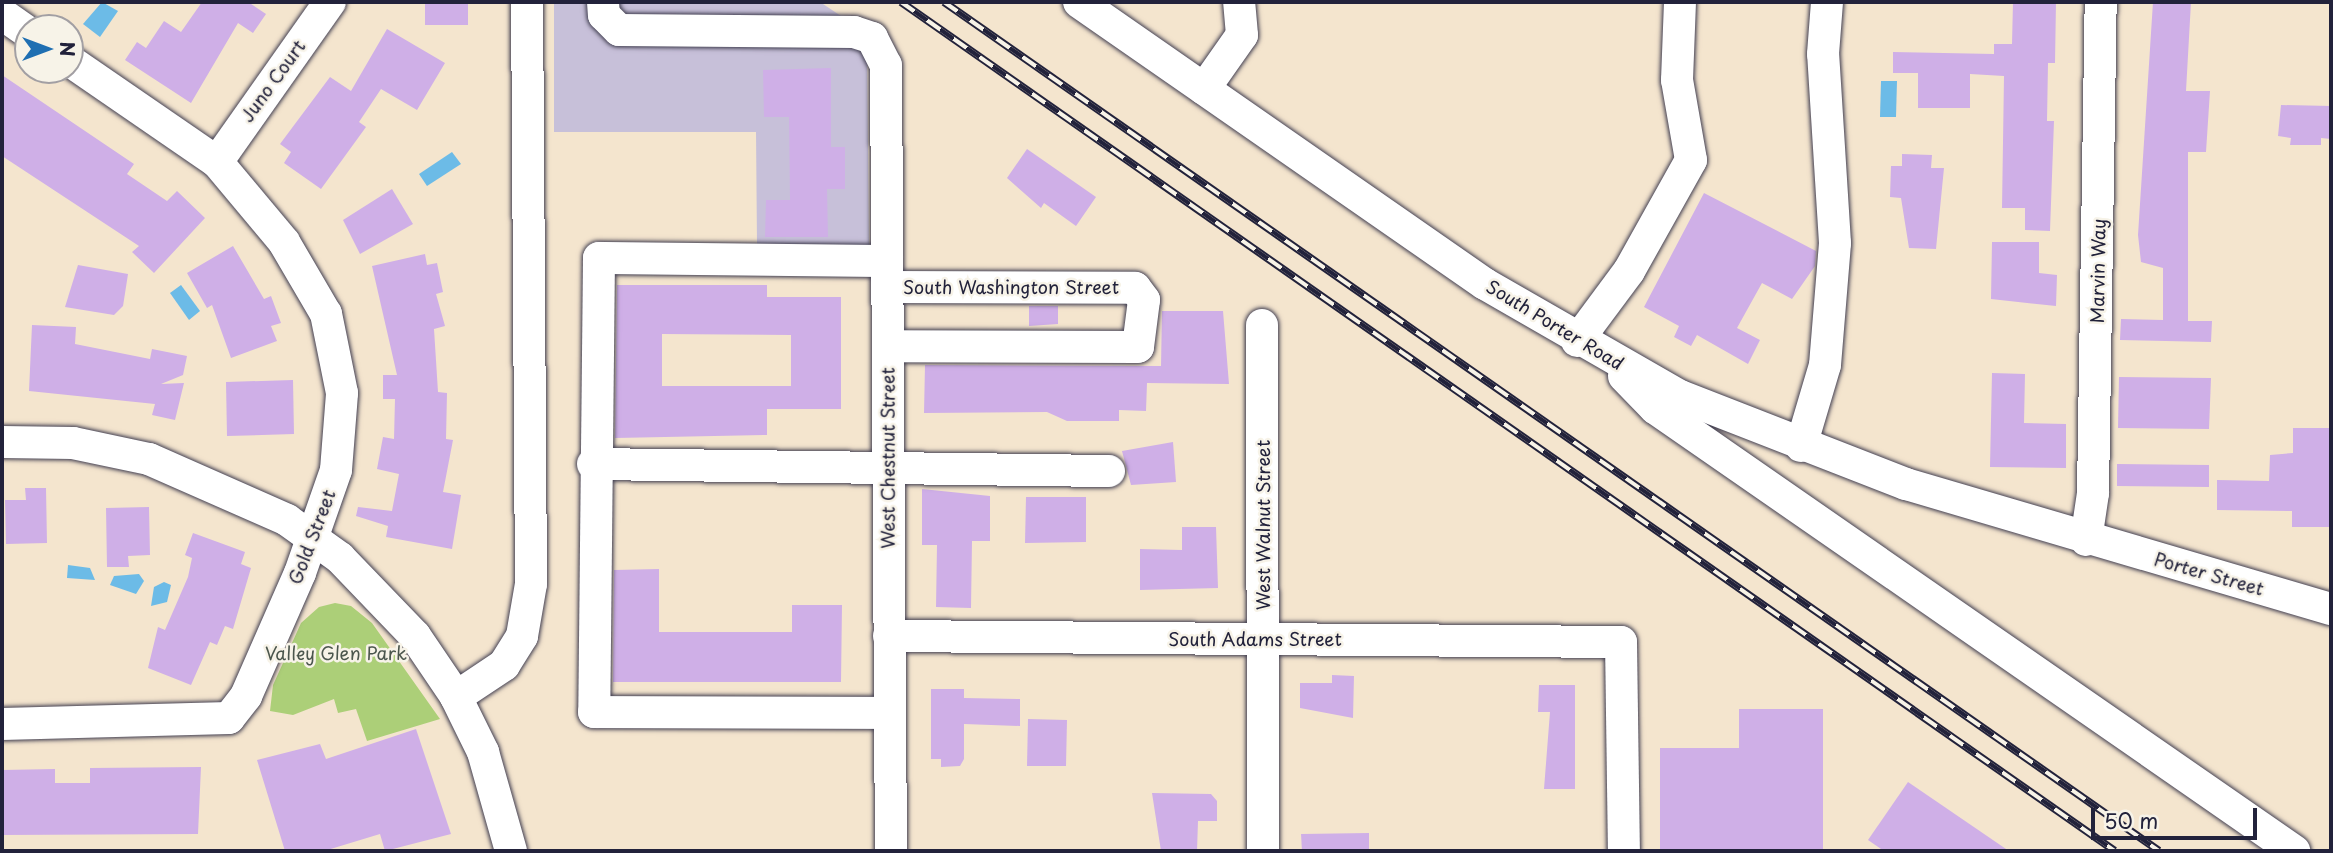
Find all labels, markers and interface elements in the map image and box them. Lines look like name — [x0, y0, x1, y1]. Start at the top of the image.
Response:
north arrow — [14, 14, 84, 84]
street label: Juno Court — [236, 36, 310, 126]
text: N — [54, 41, 82, 57]
street label: Marvin Way — [2086, 219, 2110, 323]
street label: South Porter Road — [1481, 275, 1629, 375]
street label: South Washington Street — [903, 276, 1119, 298]
street label: West Chestnut Street — [877, 366, 899, 550]
street label: West Walnut Street — [1252, 441, 1274, 609]
street label: Gold Street — [284, 487, 340, 587]
street label: Porter Street — [2152, 548, 2266, 600]
street label: South Adams Street — [1167, 628, 1343, 650]
park label: Valley Glen Park — [264, 642, 408, 664]
scale bar — [2095, 794, 2261, 838]
text: 50 m — [2104, 804, 2158, 836]

